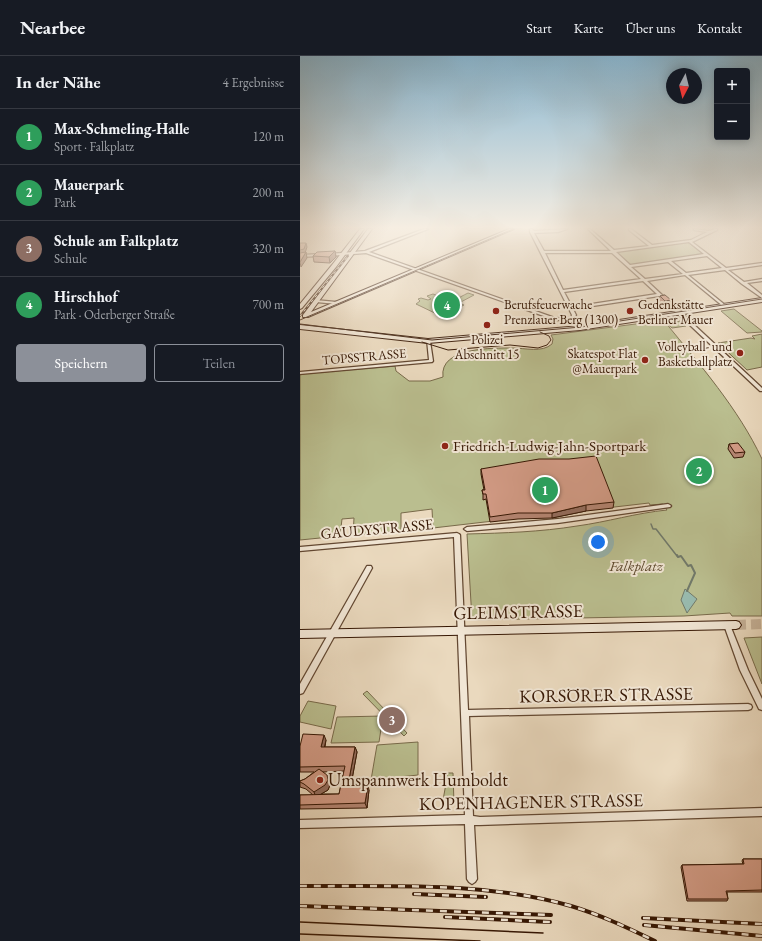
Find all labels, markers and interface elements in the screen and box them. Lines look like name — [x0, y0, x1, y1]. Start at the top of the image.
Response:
text: Nearbee — [20, 15, 85, 40]
text: Start — [526, 19, 552, 37]
text: Karte — [574, 19, 603, 37]
text: Über uns — [625, 19, 675, 37]
text: Kontakt — [697, 19, 742, 37]
north arrow — [666, 68, 702, 104]
map controls — [714, 68, 750, 140]
button: + — [714, 68, 750, 104]
text: In der Nähe — [16, 71, 101, 93]
text: 4 Ergebnisse — [223, 74, 284, 91]
button: − — [714, 104, 750, 140]
text: Max-Schmeling-Halle — [54, 119, 189, 138]
text: 1 — [26, 128, 32, 145]
text: 120 m — [253, 128, 284, 145]
text: Sport · Falkplatz — [54, 138, 134, 155]
text: Mauerpark — [54, 175, 124, 194]
text: 2 — [26, 184, 32, 201]
text: 200 m — [253, 184, 284, 201]
text: Park — [54, 194, 76, 211]
text: Schule am Falkplatz — [54, 231, 178, 250]
text: 3 — [26, 240, 32, 257]
text: 320 m — [253, 240, 284, 257]
text: Schule — [54, 250, 87, 267]
text: Hirschhof — [54, 287, 118, 306]
pin: 4 — [434, 290, 460, 320]
text: 4 — [26, 296, 32, 313]
text: 700 m — [253, 296, 284, 313]
place label: Berufsfeuerwache Prenzlauer Berg (1300) — [504, 296, 618, 328]
place label: Gedenkstätte Berliner Mauer — [638, 296, 714, 328]
text: Park · Oderberger Straße — [54, 306, 175, 323]
marker: Berufsfeuerwache Prenzlauer Berg (1300) — [491, 306, 501, 316]
marker: Gedenkstätte Berliner Mauer — [625, 306, 635, 316]
marker: Polizei Abschnitt 15 — [482, 320, 492, 330]
place label: Polizei Abschnitt 15 — [453, 331, 520, 363]
place label: Volleyball- und Basketballplatz — [657, 338, 732, 370]
button: Speichern — [16, 344, 146, 382]
button: Teilen — [154, 344, 284, 382]
street label: TOPSSTRASSE — [321, 344, 407, 369]
place label: Skatespot Flat @Mauerpark — [567, 345, 638, 377]
marker: Volleyball- und Basketballplatz — [735, 348, 745, 358]
marker: Skatespot Flat @Mauerpark — [640, 355, 650, 365]
place label: Friedrich-Ludwig-Jahn-Sportpark — [453, 436, 647, 455]
marker: Friedrich-Ludwig-Jahn-Sportpark — [440, 441, 450, 451]
pin: 2 — [686, 456, 712, 486]
pin: 1 — [532, 475, 558, 505]
street label: GAUDYSTRASSE — [320, 514, 435, 543]
your location — [588, 532, 608, 552]
park label: Falkplatz — [608, 556, 664, 575]
street label: GLEIMSTRASSE — [453, 599, 583, 624]
street label: KORSÖRER STRASSE — [519, 681, 693, 708]
pin: 3 — [379, 705, 405, 735]
place label: Umspannwerk Humboldt — [328, 768, 508, 791]
marker: Umspannwerk Humboldt — [315, 775, 325, 785]
street label: KOPENHAGENER STRASSE — [419, 788, 643, 815]

